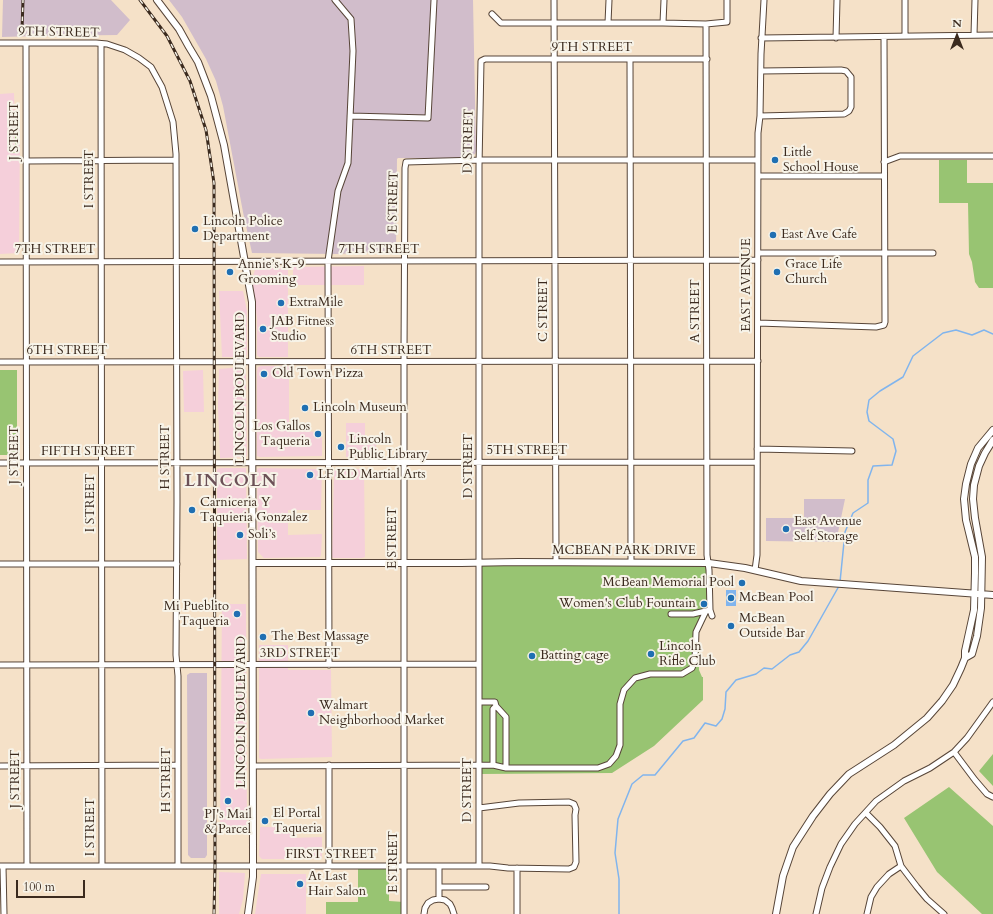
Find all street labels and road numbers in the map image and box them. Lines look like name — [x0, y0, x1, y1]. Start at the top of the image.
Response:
street label: 9TH STREET — [18, 24, 100, 42]
street label: 9TH STREET — [551, 40, 633, 56]
street label: J STREET — [7, 102, 23, 160]
street label: D STREET — [461, 109, 477, 173]
street label: I STREET — [82, 150, 98, 208]
street label: E STREET — [386, 171, 402, 233]
street label: EAST AVENUE — [739, 238, 755, 332]
street label: 7TH STREET — [14, 242, 96, 258]
street label: 7TH STREET — [338, 242, 420, 258]
street label: C STREET — [536, 278, 552, 342]
street label: A STREET — [688, 279, 704, 343]
street label: LINCOLN BOULEVARD — [233, 312, 249, 464]
street label: 6TH STREET — [26, 343, 108, 359]
street label: 6TH STREET — [350, 343, 432, 359]
street label: H STREET — [158, 425, 174, 489]
street label: J STREET — [7, 426, 23, 484]
street label: D STREET — [461, 434, 477, 498]
street label: 5TH STREET — [486, 443, 568, 459]
street label: FIFTH STREET — [41, 444, 135, 460]
street label: I STREET — [83, 474, 99, 532]
street label: E STREET — [385, 507, 401, 569]
street label: MCBEAN PARK DRIVE — [552, 543, 696, 559]
street label: LINCOLN BOULEVARD — [234, 636, 250, 788]
street label: 3RD STREET — [260, 646, 340, 662]
street label: H STREET — [159, 748, 175, 812]
street label: J STREET — [8, 750, 24, 808]
street label: D STREET — [460, 758, 476, 822]
street label: I STREET — [83, 798, 99, 856]
street label: E STREET — [386, 831, 402, 893]
street label: FIRST STREET — [285, 847, 377, 863]

